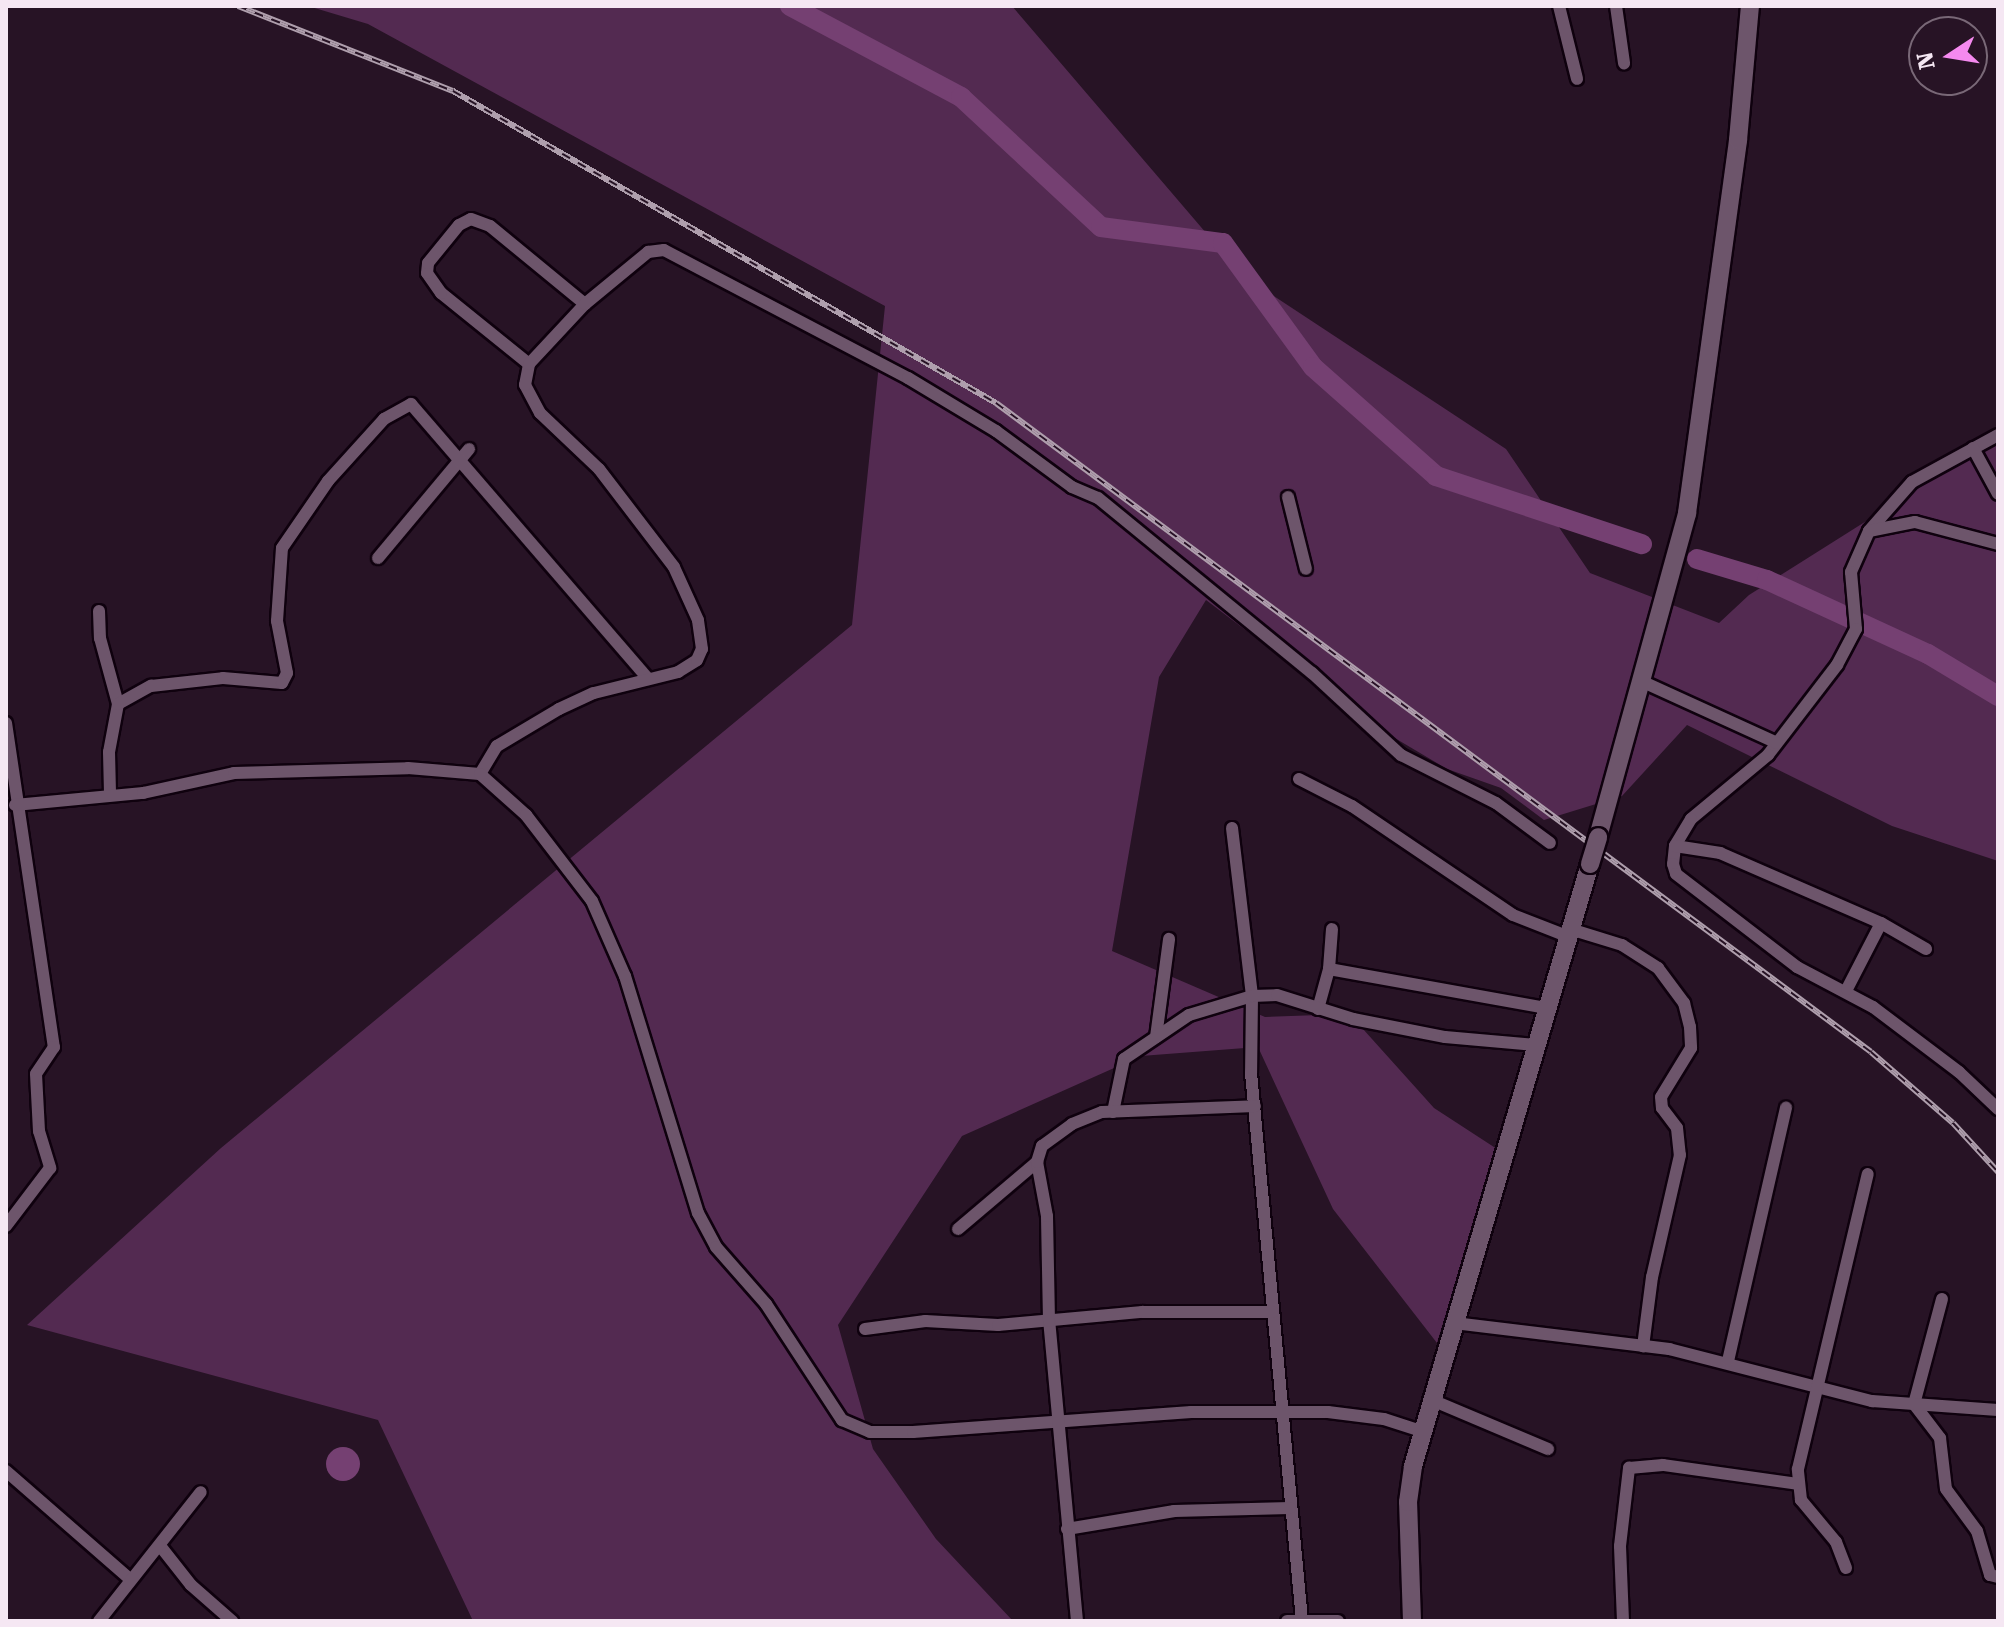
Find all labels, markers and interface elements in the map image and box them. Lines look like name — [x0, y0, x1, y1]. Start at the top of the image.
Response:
north arrow — [1908, 16, 1988, 96]
text: N — [1912, 50, 1940, 72]

